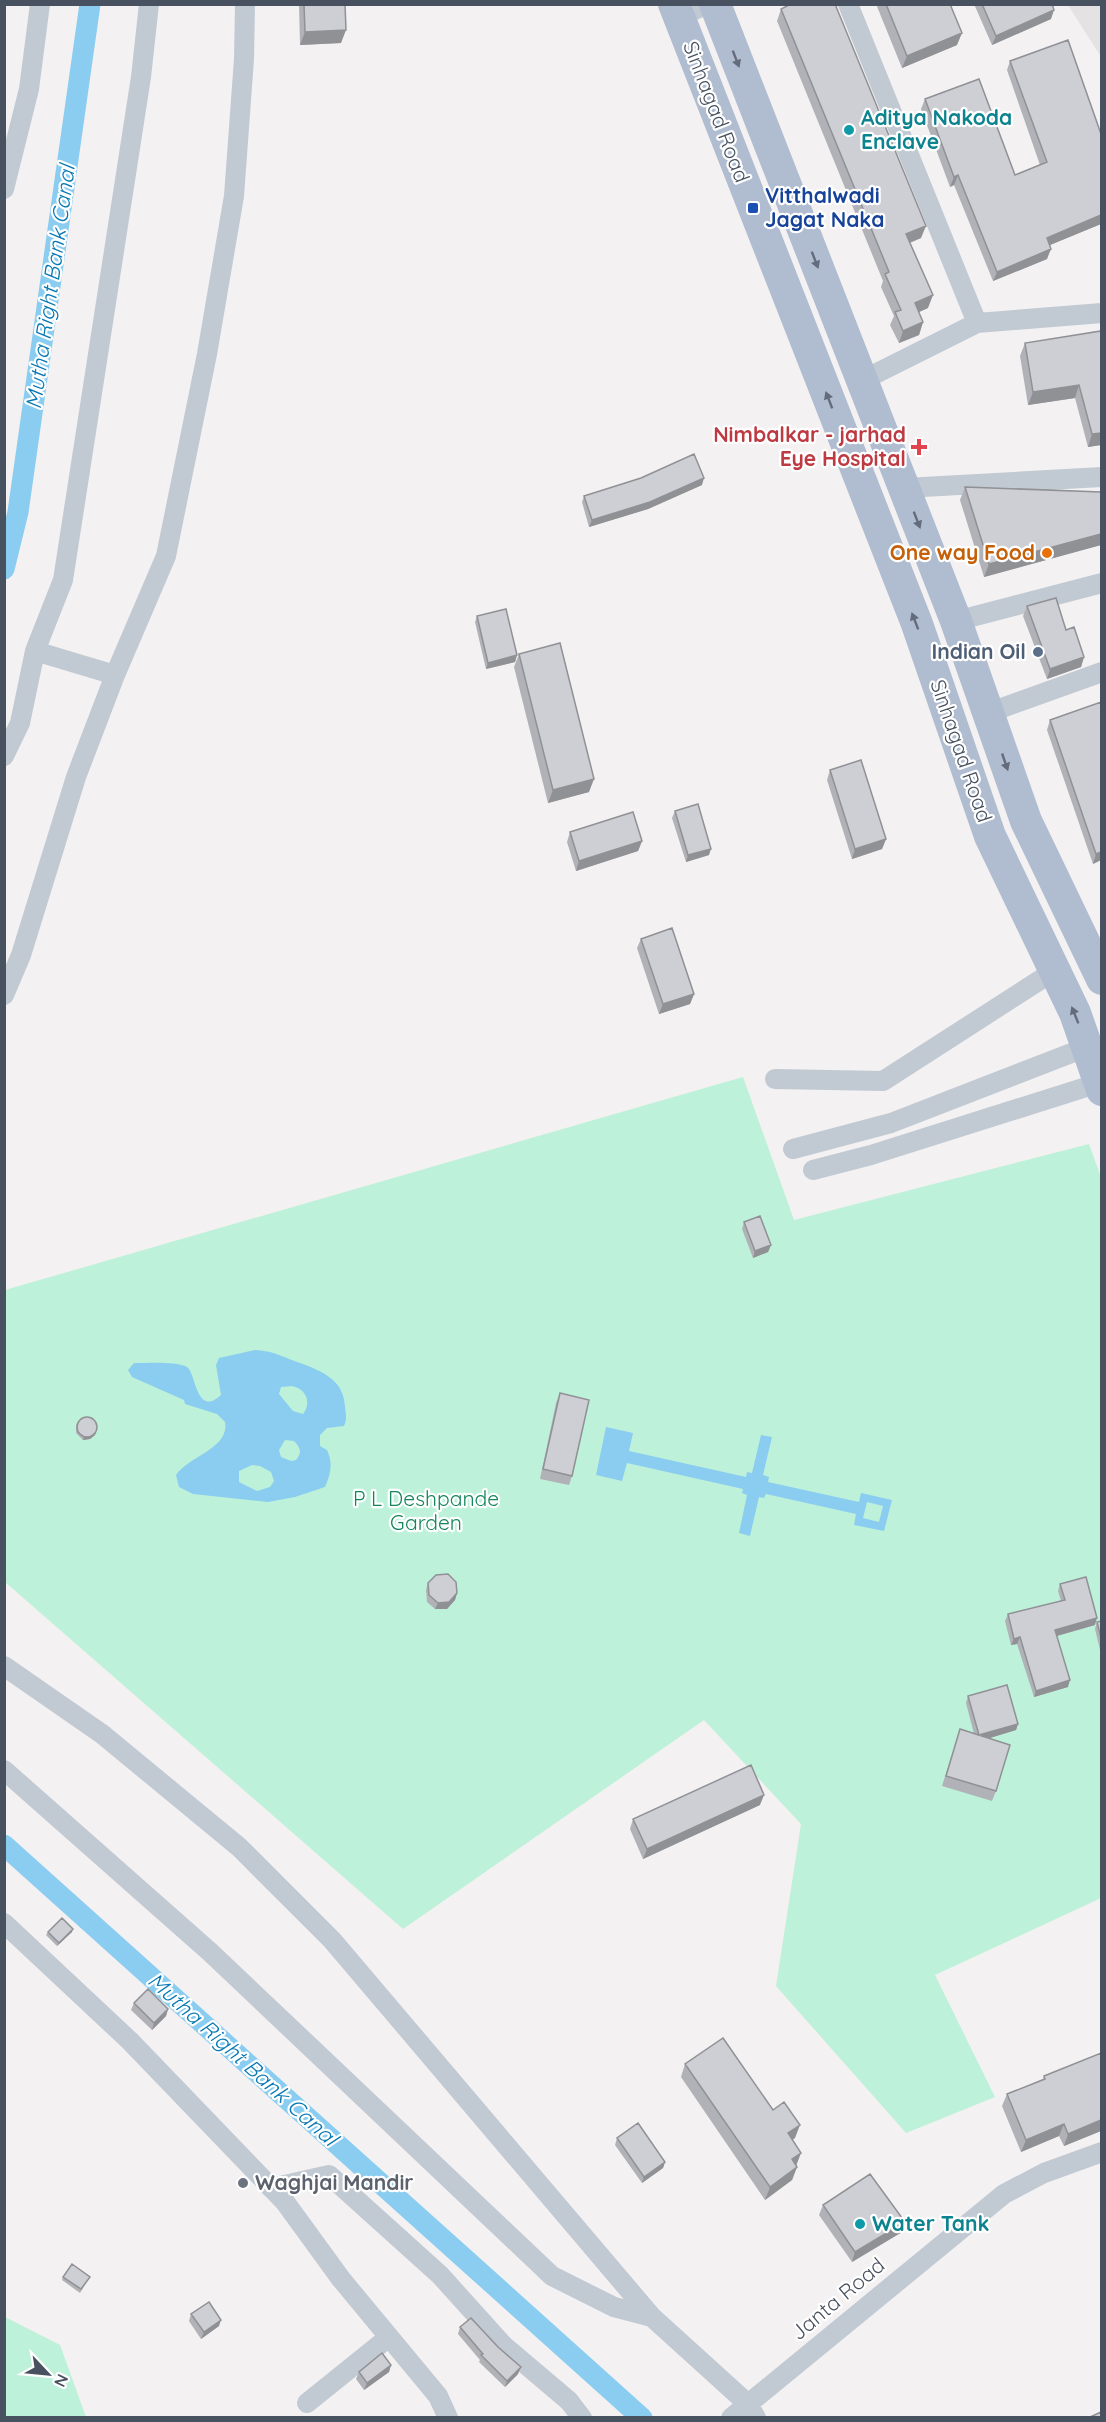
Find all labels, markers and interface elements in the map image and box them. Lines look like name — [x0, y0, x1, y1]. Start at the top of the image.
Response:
street label: Sinhagad Road — [678, 37, 756, 186]
one-way arrow — [732, 50, 742, 68]
place label: Aditya Nakoda Enclave — [861, 104, 1012, 154]
marker: Aditya Nakoda Enclave — [842, 123, 856, 137]
water label: Mutha Right Bank Canal — [19, 160, 81, 411]
place label: Vitthalwadi Jagat Naka — [765, 182, 884, 232]
marker: Vitthalwadi Jagat Naka — [746, 201, 760, 215]
one-way arrow — [811, 251, 821, 269]
one-way arrow — [824, 391, 833, 409]
place label: Nimbalkar - jarhad Eye Hospital — [713, 421, 906, 471]
marker: Nimbalkar - jarhad Eye Hospital — [910, 438, 928, 456]
one-way arrow — [913, 511, 922, 529]
place label: One way Food — [890, 539, 1035, 565]
marker: One way Food — [1040, 546, 1054, 560]
one-way arrow — [910, 612, 920, 630]
place label: Indian Oil — [931, 638, 1026, 664]
marker: Indian Oil — [1031, 645, 1045, 659]
street label: Sinhagad Road — [925, 676, 999, 826]
one-way arrow — [1001, 753, 1011, 771]
one-way arrow — [1070, 1006, 1079, 1024]
park label: P L Deshpande Garden — [353, 1485, 499, 1535]
water label: Mutha Right Bank Canal — [142, 1966, 346, 2154]
place label: Waghjai Mandir — [255, 2169, 413, 2195]
marker: Waghjai Mandir — [236, 2176, 250, 2190]
place label: Water Tank — [872, 2210, 989, 2236]
marker: Water Tank — [853, 2217, 867, 2231]
street label: Janta Road — [785, 2251, 890, 2345]
north arrow — [18, 2344, 78, 2404]
text: N — [50, 2371, 73, 2390]

